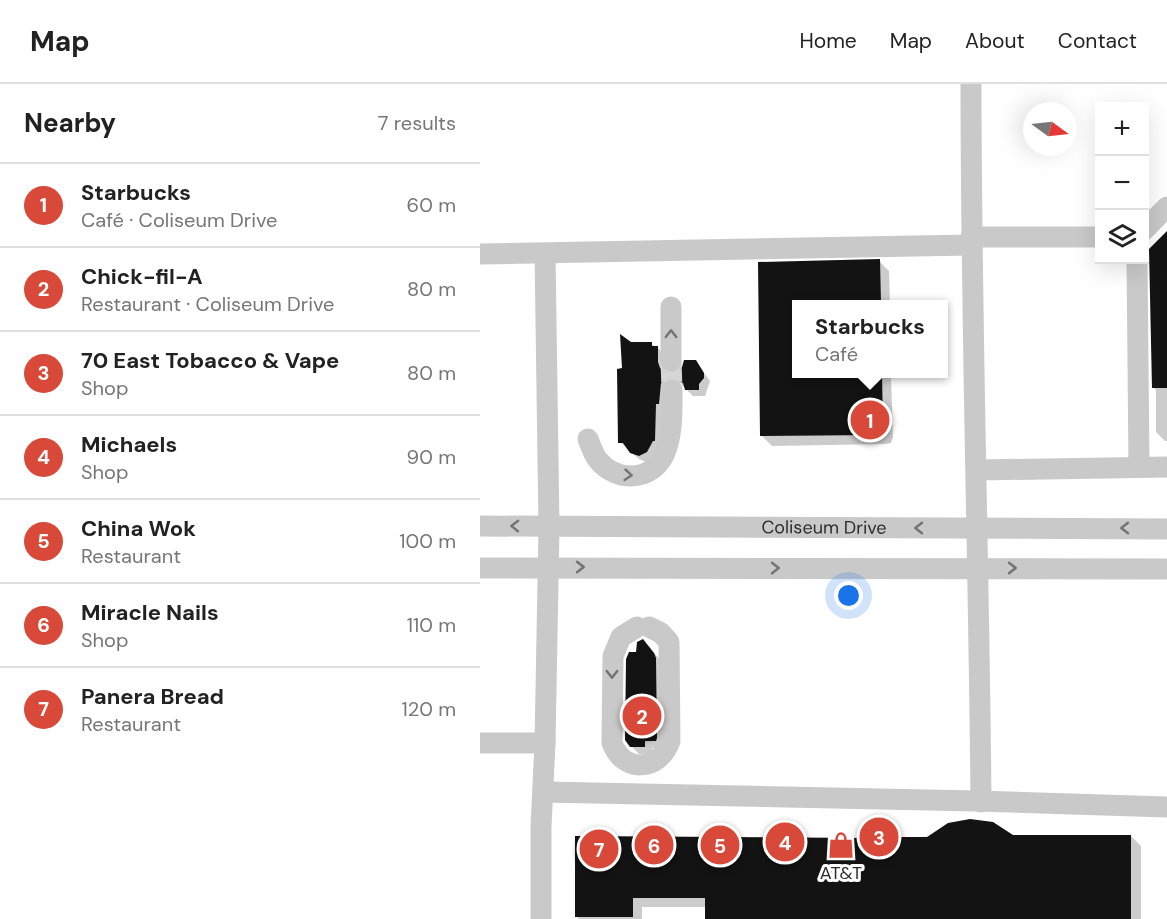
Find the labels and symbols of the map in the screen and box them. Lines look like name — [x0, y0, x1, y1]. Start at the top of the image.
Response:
north arrow — [1023, 102, 1077, 156]
one-way arrow — [665, 329, 677, 338]
pin: 1 — [850, 398, 890, 442]
one-way arrow — [623, 468, 633, 481]
street label: Coliseum Drive — [761, 515, 887, 540]
one-way arrow — [510, 520, 519, 532]
one-way arrow — [915, 522, 924, 534]
one-way arrow — [1121, 522, 1130, 535]
one-way arrow — [576, 561, 585, 573]
one-way arrow — [771, 562, 780, 574]
one-way arrow — [1008, 562, 1017, 574]
your location — [834, 581, 863, 610]
one-way arrow — [606, 670, 618, 679]
pin: 2 — [622, 694, 662, 738]
pin: 3 — [860, 814, 898, 860]
pin: 4 — [766, 820, 804, 864]
pin: 6 — [634, 822, 674, 867]
pin: 5 — [700, 822, 740, 867]
pin: 7 — [580, 826, 618, 872]
shop icon: AT&T — [826, 830, 856, 860]
place label: AT&T — [820, 861, 862, 885]

